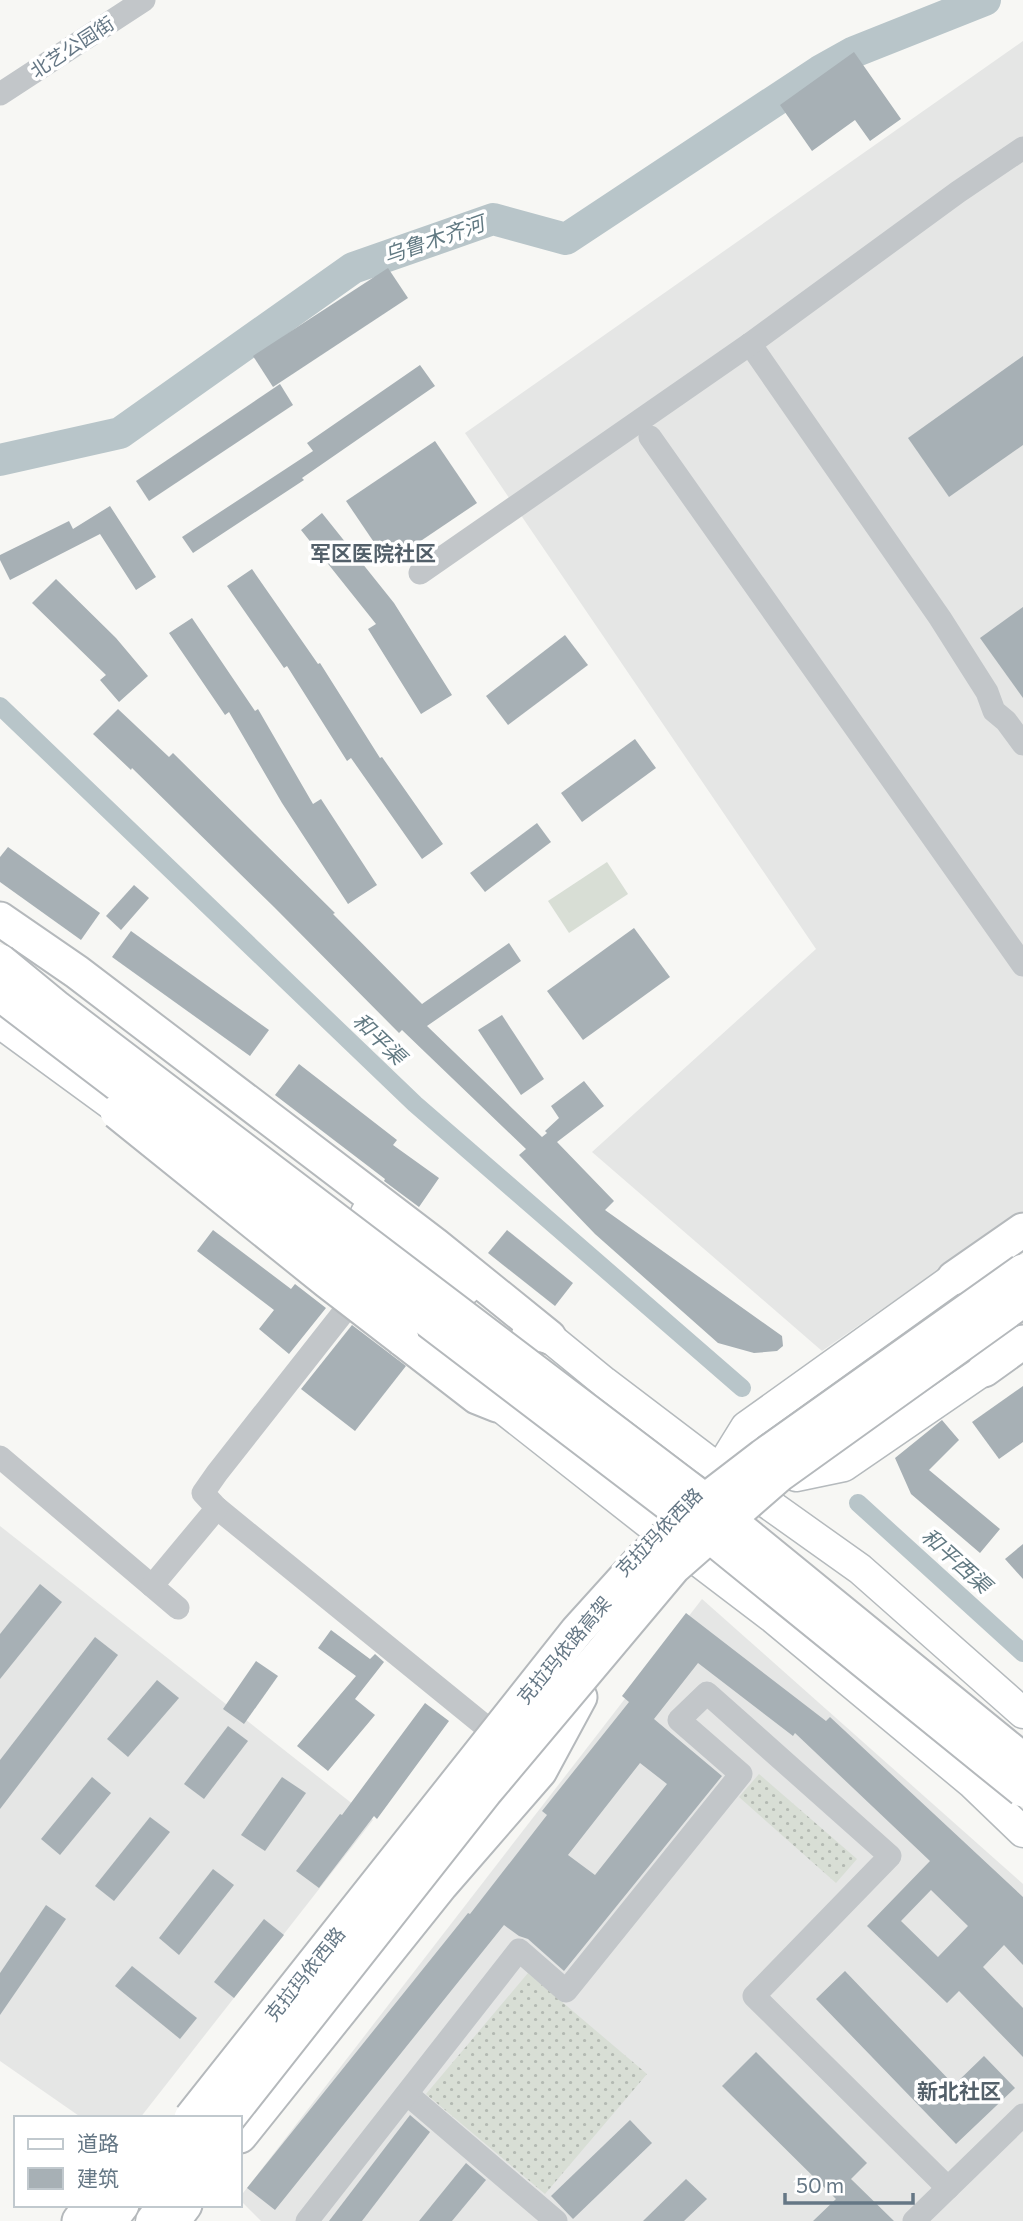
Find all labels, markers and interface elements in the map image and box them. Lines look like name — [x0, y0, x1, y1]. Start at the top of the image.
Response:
street label: 北艺公园街 — [26, 11, 118, 82]
water label: 乌鲁木齐河 — [380, 208, 491, 267]
district label: 军区医院社区 — [310, 540, 436, 565]
water label: 和平渠 — [349, 1007, 414, 1071]
street label: 克拉玛依西路 — [611, 1483, 707, 1581]
water label: 和平西渠 — [917, 1522, 999, 1599]
street label: 克拉玛依路高架 — [512, 1591, 615, 1708]
street label: 克拉玛依西路 — [260, 1922, 349, 2025]
district label: 新北社区 — [917, 2078, 1001, 2103]
legend — [14, 2116, 242, 2207]
text: 道路 — [77, 2130, 119, 2155]
scale bar — [785, 2162, 913, 2206]
text: 建筑 — [77, 2165, 119, 2190]
text: 50 m — [796, 2172, 844, 2197]

